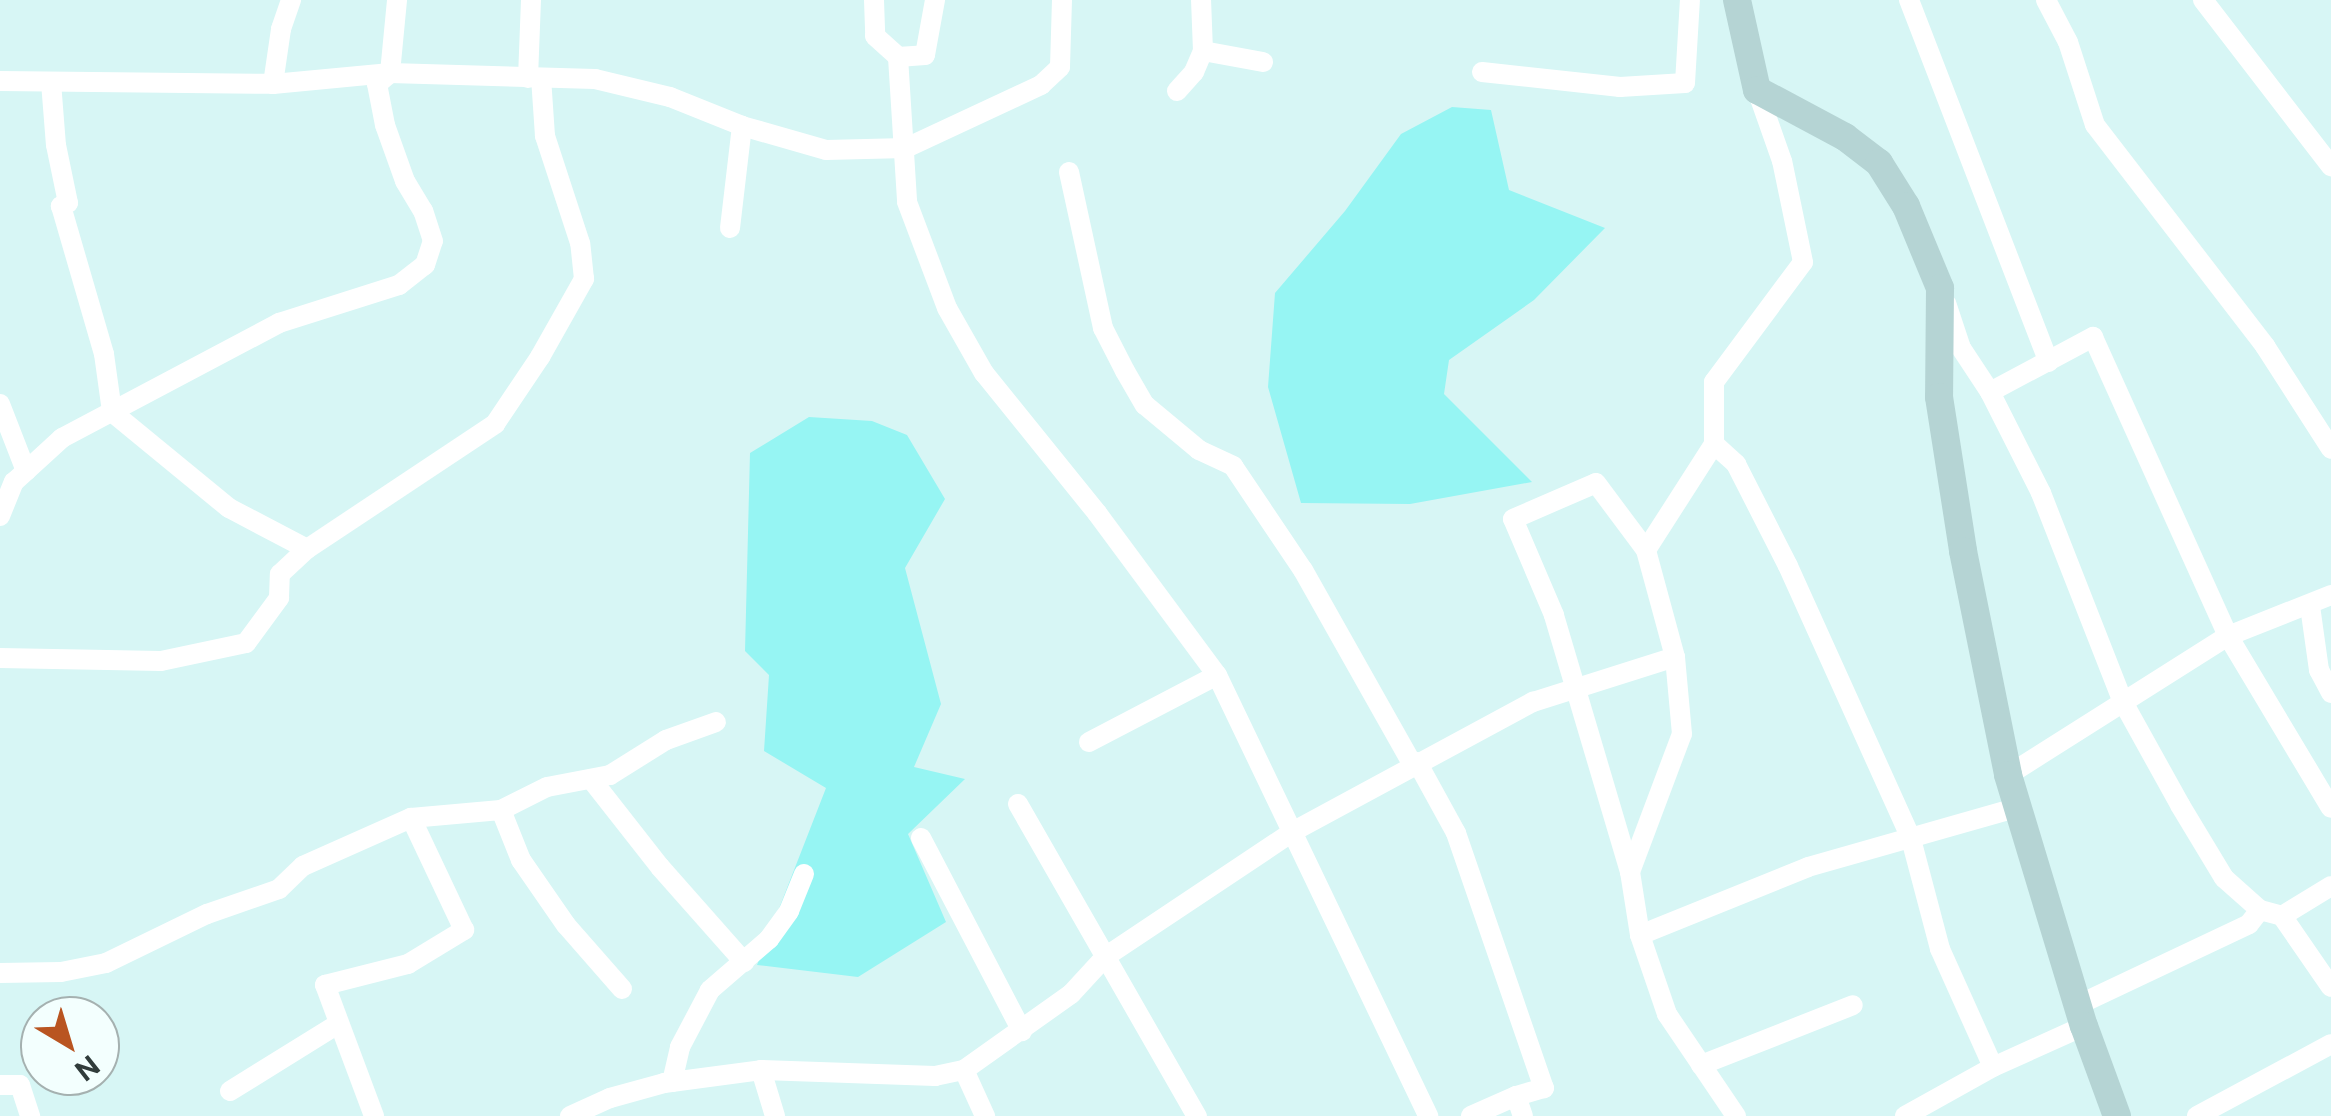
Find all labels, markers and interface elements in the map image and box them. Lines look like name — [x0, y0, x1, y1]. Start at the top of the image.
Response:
north arrow — [20, 996, 120, 1096]
text: N — [69, 1049, 106, 1088]

